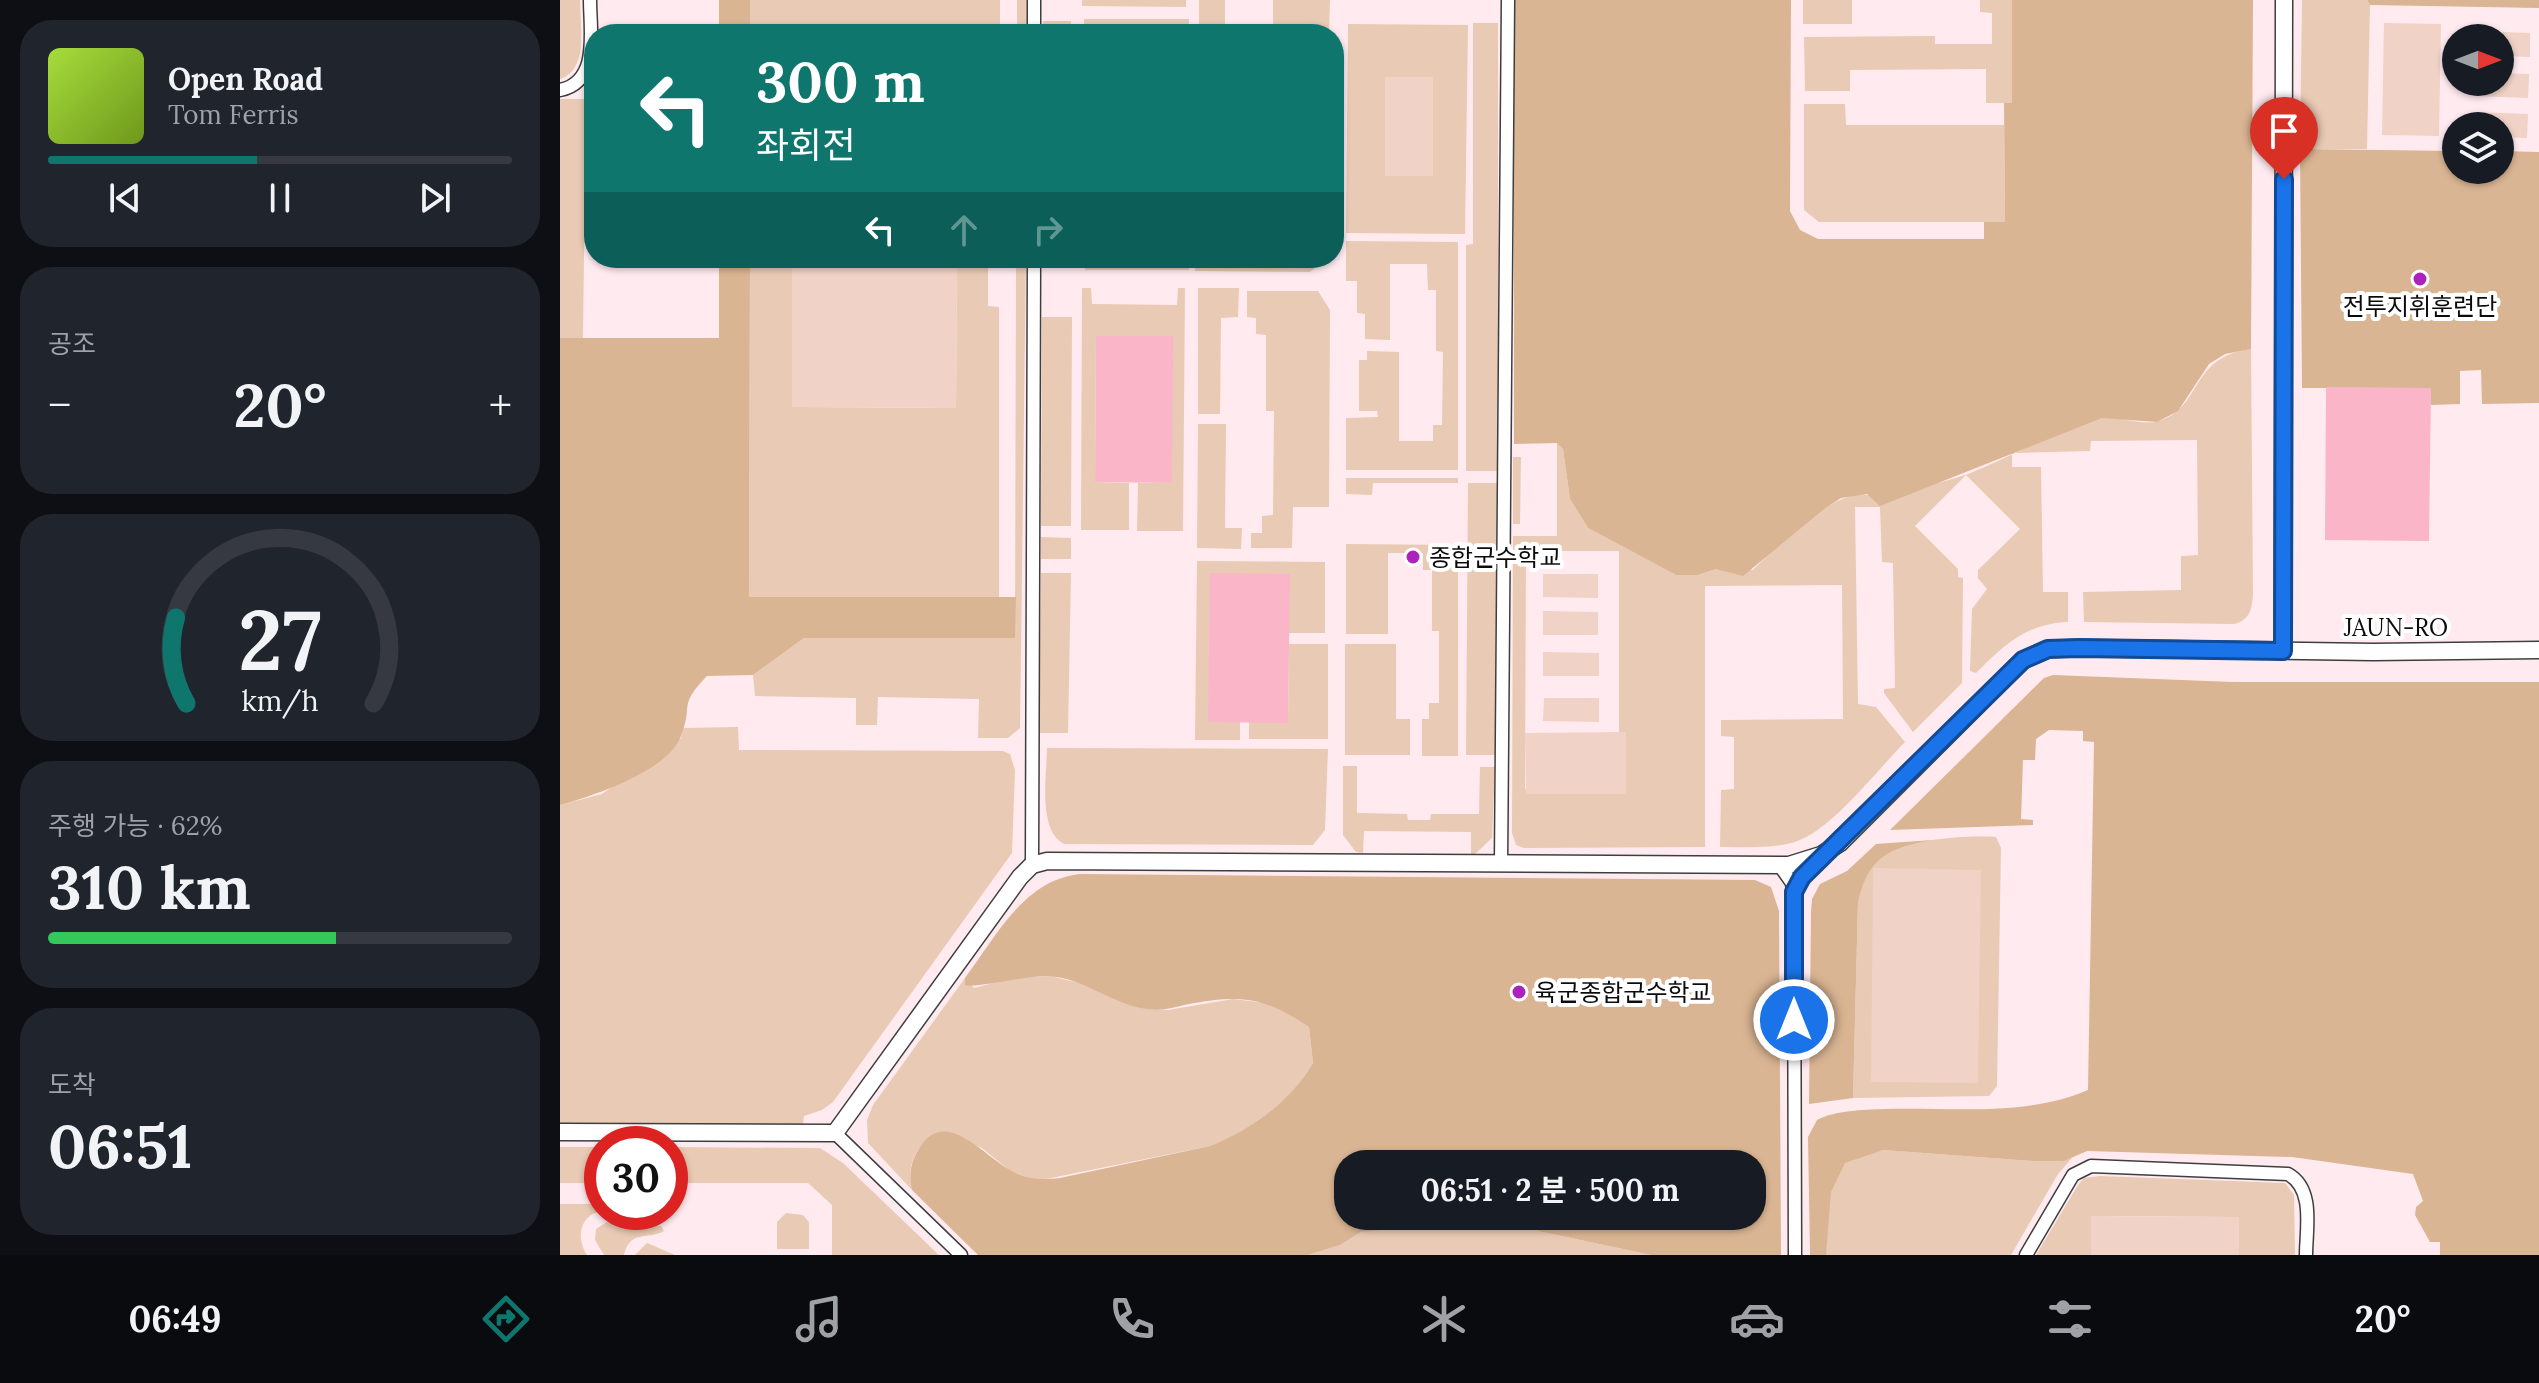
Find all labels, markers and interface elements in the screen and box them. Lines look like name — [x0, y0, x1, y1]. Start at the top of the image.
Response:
north arrow — [2442, 24, 2514, 96]
map controls — [2442, 24, 2514, 184]
text: 300 m — [756, 46, 925, 117]
icon: left — [624, 56, 728, 160]
text: Open Road — [168, 60, 323, 98]
pin — [2250, 97, 2318, 179]
text: Tom Ferris — [168, 98, 298, 131]
icon: arrive — [2262, 109, 2306, 153]
button: layers — [2442, 112, 2514, 184]
text: 좌회전 — [756, 122, 855, 168]
icon: previous — [103, 176, 147, 220]
icon: pause — [258, 176, 302, 220]
icon: next — [413, 176, 457, 220]
icon: left — [858, 208, 902, 252]
icon: ahead — [942, 208, 986, 252]
icon: right — [1026, 208, 1070, 252]
marker: 전투지휘훈련단 — [2411, 270, 2429, 288]
place label: 전투지휘훈련단 — [2343, 291, 2497, 322]
text: 공조 — [48, 327, 96, 360]
text: 20° — [233, 367, 327, 443]
text: − — [48, 377, 71, 433]
text: + — [489, 377, 512, 433]
place label: 종합군수학교 — [1429, 542, 1561, 573]
marker: 종합군수학교 — [1404, 548, 1422, 566]
text: 27 — [238, 585, 322, 692]
street label: JAUN-RO — [2343, 612, 2448, 643]
text: km/h — [241, 682, 319, 719]
text: 주행 가능 · 62% — [48, 809, 222, 842]
text: 310 km — [48, 849, 251, 925]
place label: 육군종합군수학교 — [1535, 977, 1712, 1008]
position arrow — [1752, 978, 1836, 1062]
marker: 육군종합군수학교 — [1510, 983, 1528, 1001]
text: 도착 — [48, 1068, 96, 1101]
text: 06:51 — [48, 1108, 192, 1184]
speed limit sign: 30 — [584, 1126, 688, 1230]
text: 06:51 · 2 분 · 500 m — [1421, 1171, 1679, 1209]
icon: directions — [478, 1291, 534, 1347]
icon: music — [791, 1291, 847, 1347]
icon: phone — [1104, 1291, 1160, 1347]
icon: climate — [1416, 1291, 1472, 1347]
icon: car — [1729, 1291, 1785, 1347]
icon: filters — [2042, 1291, 2098, 1347]
text: 06:49 — [128, 1296, 221, 1342]
text: 20° — [2355, 1296, 2411, 1342]

